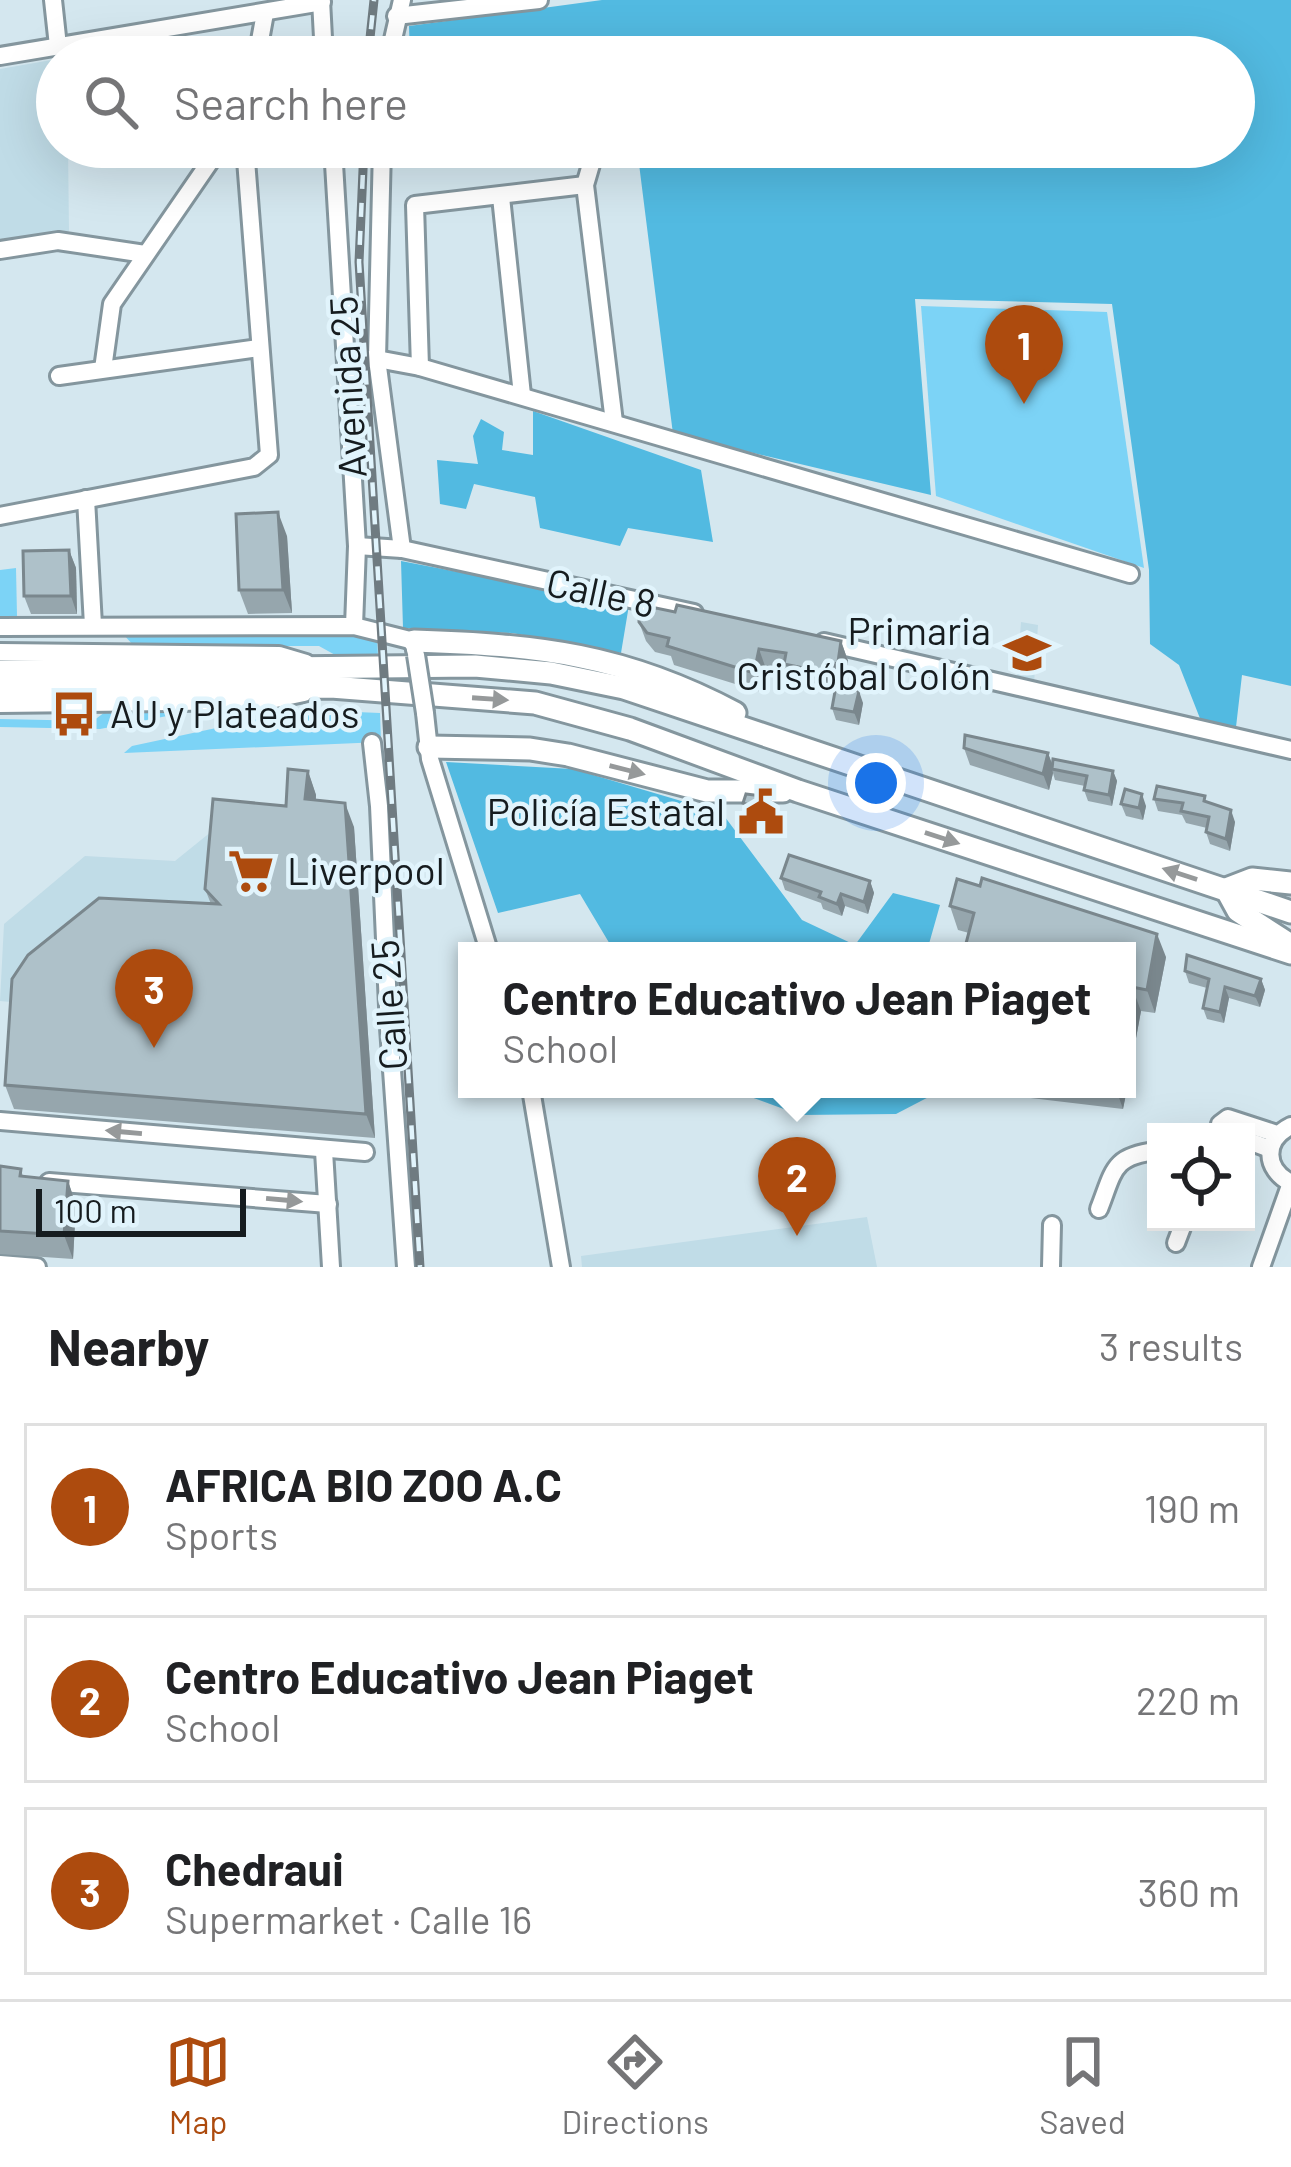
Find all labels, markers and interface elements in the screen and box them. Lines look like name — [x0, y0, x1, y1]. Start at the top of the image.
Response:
search box — [36, 36, 1255, 168]
icon: search — [78, 69, 144, 135]
text: Search here — [174, 75, 408, 129]
street label: Avenida 25 — [318, 295, 375, 479]
pin: 1 — [985, 305, 1063, 404]
street label: Calle 8 — [543, 557, 660, 626]
place label: Primaria Cristóbal Colón — [736, 606, 991, 698]
school or university icon: Primaria Cristóbal Colón — [1002, 628, 1052, 678]
bus stop icon: AU y Plateados — [49, 689, 99, 739]
place label: AU y Plateados — [110, 689, 360, 736]
one-way arrow — [472, 690, 509, 709]
your location — [846, 753, 906, 813]
one-way arrow — [609, 761, 646, 780]
place label: Policía Estatal — [487, 787, 725, 834]
public building icon: Policía Estatal — [736, 787, 786, 837]
one-way arrow — [924, 830, 961, 849]
supermarket icon: Liverpool — [226, 846, 276, 896]
place label: Liverpool — [287, 846, 445, 893]
one-way arrow — [1161, 864, 1198, 883]
street label: Calle 25 — [359, 938, 416, 1072]
popup — [458, 942, 1136, 1098]
pin: 3 — [115, 949, 193, 1048]
text: Centro Educativo Jean Piaget — [503, 970, 1091, 1024]
text: School — [503, 1024, 618, 1071]
one-way arrow — [105, 1122, 142, 1141]
map controls — [1147, 1123, 1255, 1231]
button: locate — [1147, 1123, 1255, 1231]
pin: 2 — [758, 1137, 836, 1236]
scale bar — [36, 1183, 246, 1236]
text: 100 m — [54, 1190, 137, 1230]
one-way arrow — [266, 1191, 303, 1210]
text: Nearby — [48, 1315, 209, 1376]
text: 3 results — [1099, 1322, 1243, 1369]
text: AFRICA BIO ZOO A.C — [165, 1457, 562, 1511]
text: 1 — [83, 1484, 97, 1531]
text: 190 m — [1144, 1484, 1240, 1531]
text: Sports — [165, 1511, 278, 1558]
text: Centro Educativo Jean Piaget — [165, 1649, 754, 1703]
text: 2 — [79, 1676, 101, 1723]
text: 220 m — [1136, 1676, 1240, 1723]
text: School — [165, 1703, 280, 1750]
text: Chedraui — [165, 1841, 344, 1895]
text: 3 — [79, 1868, 101, 1915]
text: 360 m — [1138, 1868, 1240, 1915]
text: Supermarket · Calle 16 — [165, 1895, 532, 1942]
tab: Map — [165, 2029, 231, 2141]
tab: Directions — [561, 2029, 709, 2141]
tab: Saved — [1039, 2029, 1126, 2141]

